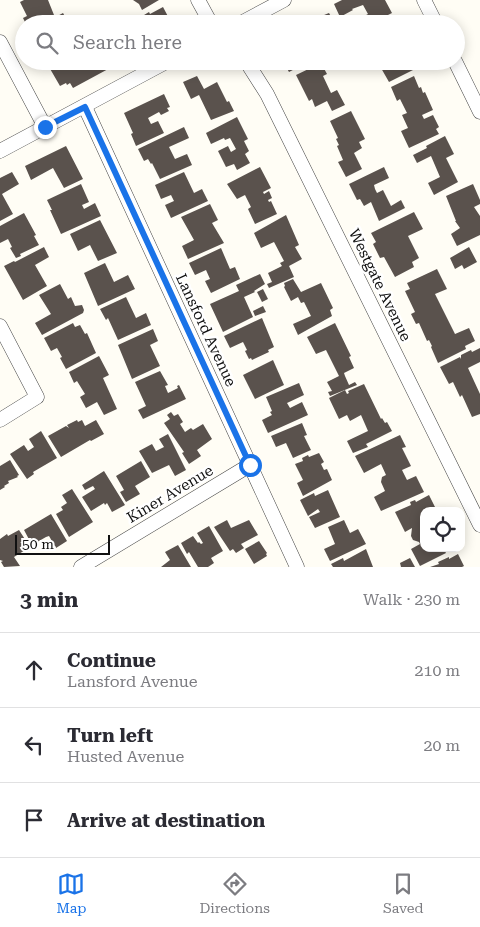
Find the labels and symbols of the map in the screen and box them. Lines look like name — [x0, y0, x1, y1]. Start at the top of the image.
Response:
route end — [34, 116, 57, 139]
street label: Westgate Avenue — [345, 226, 415, 344]
street label: Lansford Avenue — [172, 271, 240, 389]
route start — [239, 454, 262, 477]
street label: Kiner Avenue — [124, 461, 216, 527]
scale bar — [15, 532, 110, 555]

